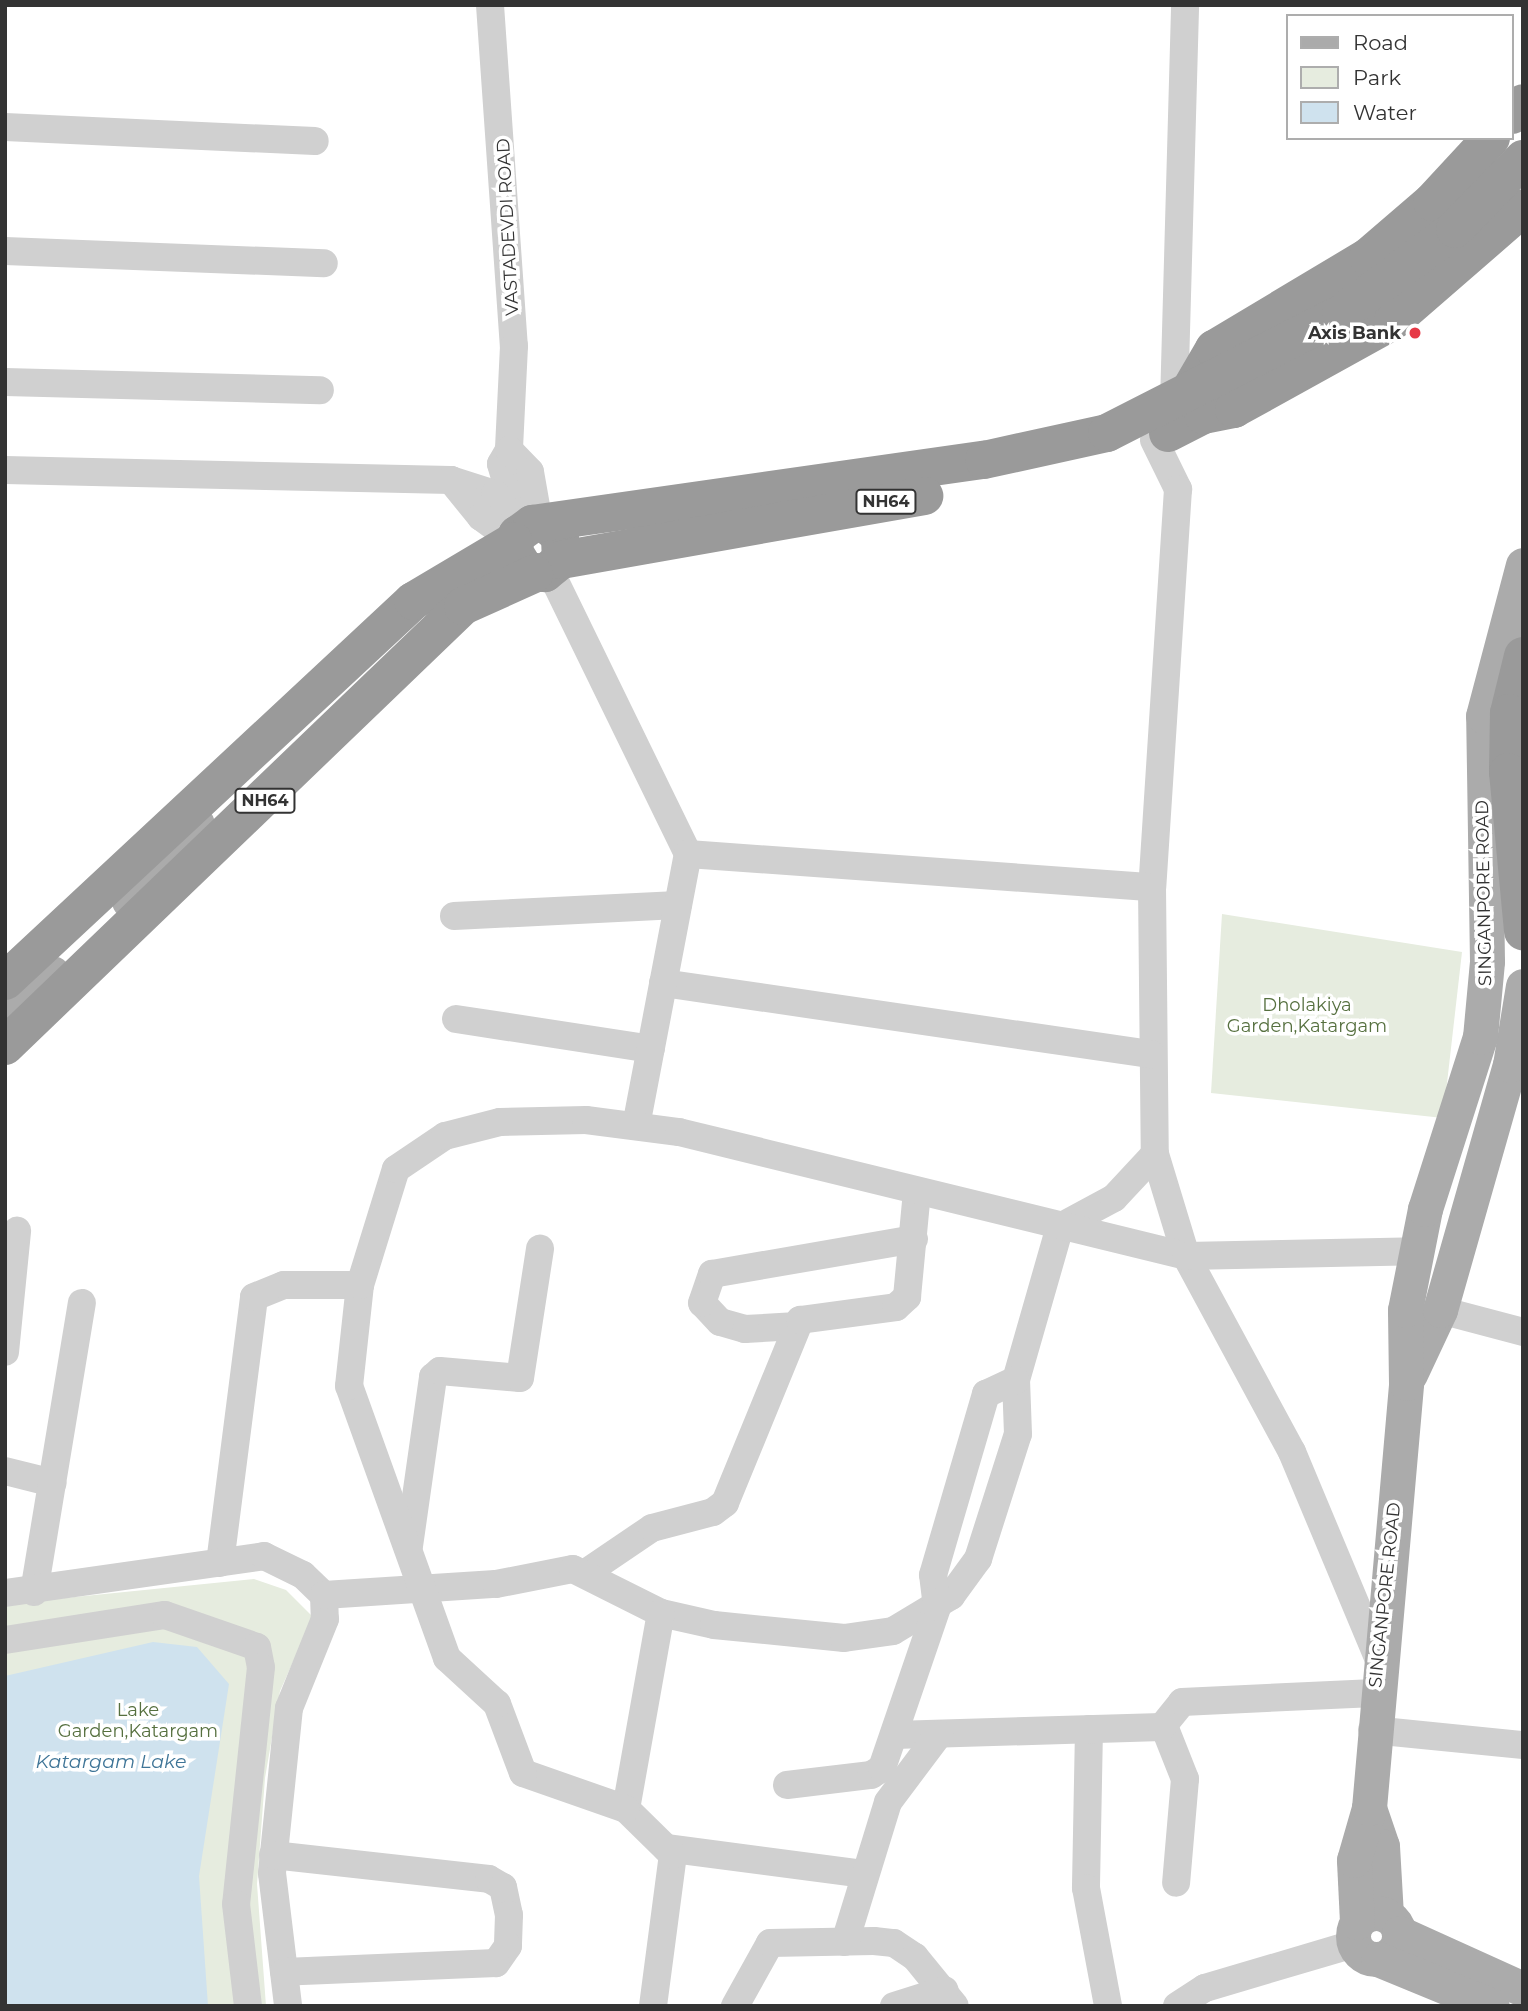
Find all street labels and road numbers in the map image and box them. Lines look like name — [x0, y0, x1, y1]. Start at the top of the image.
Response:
street label: VASTADEVDI ROAD — [493, 138, 523, 316]
road number: NH64 — [854, 489, 917, 514]
road number: NH64 — [233, 788, 296, 814]
street label: SINGANPORE ROAD — [1472, 800, 1496, 986]
street label: SINGANPORE ROAD — [1365, 1501, 1405, 1689]

